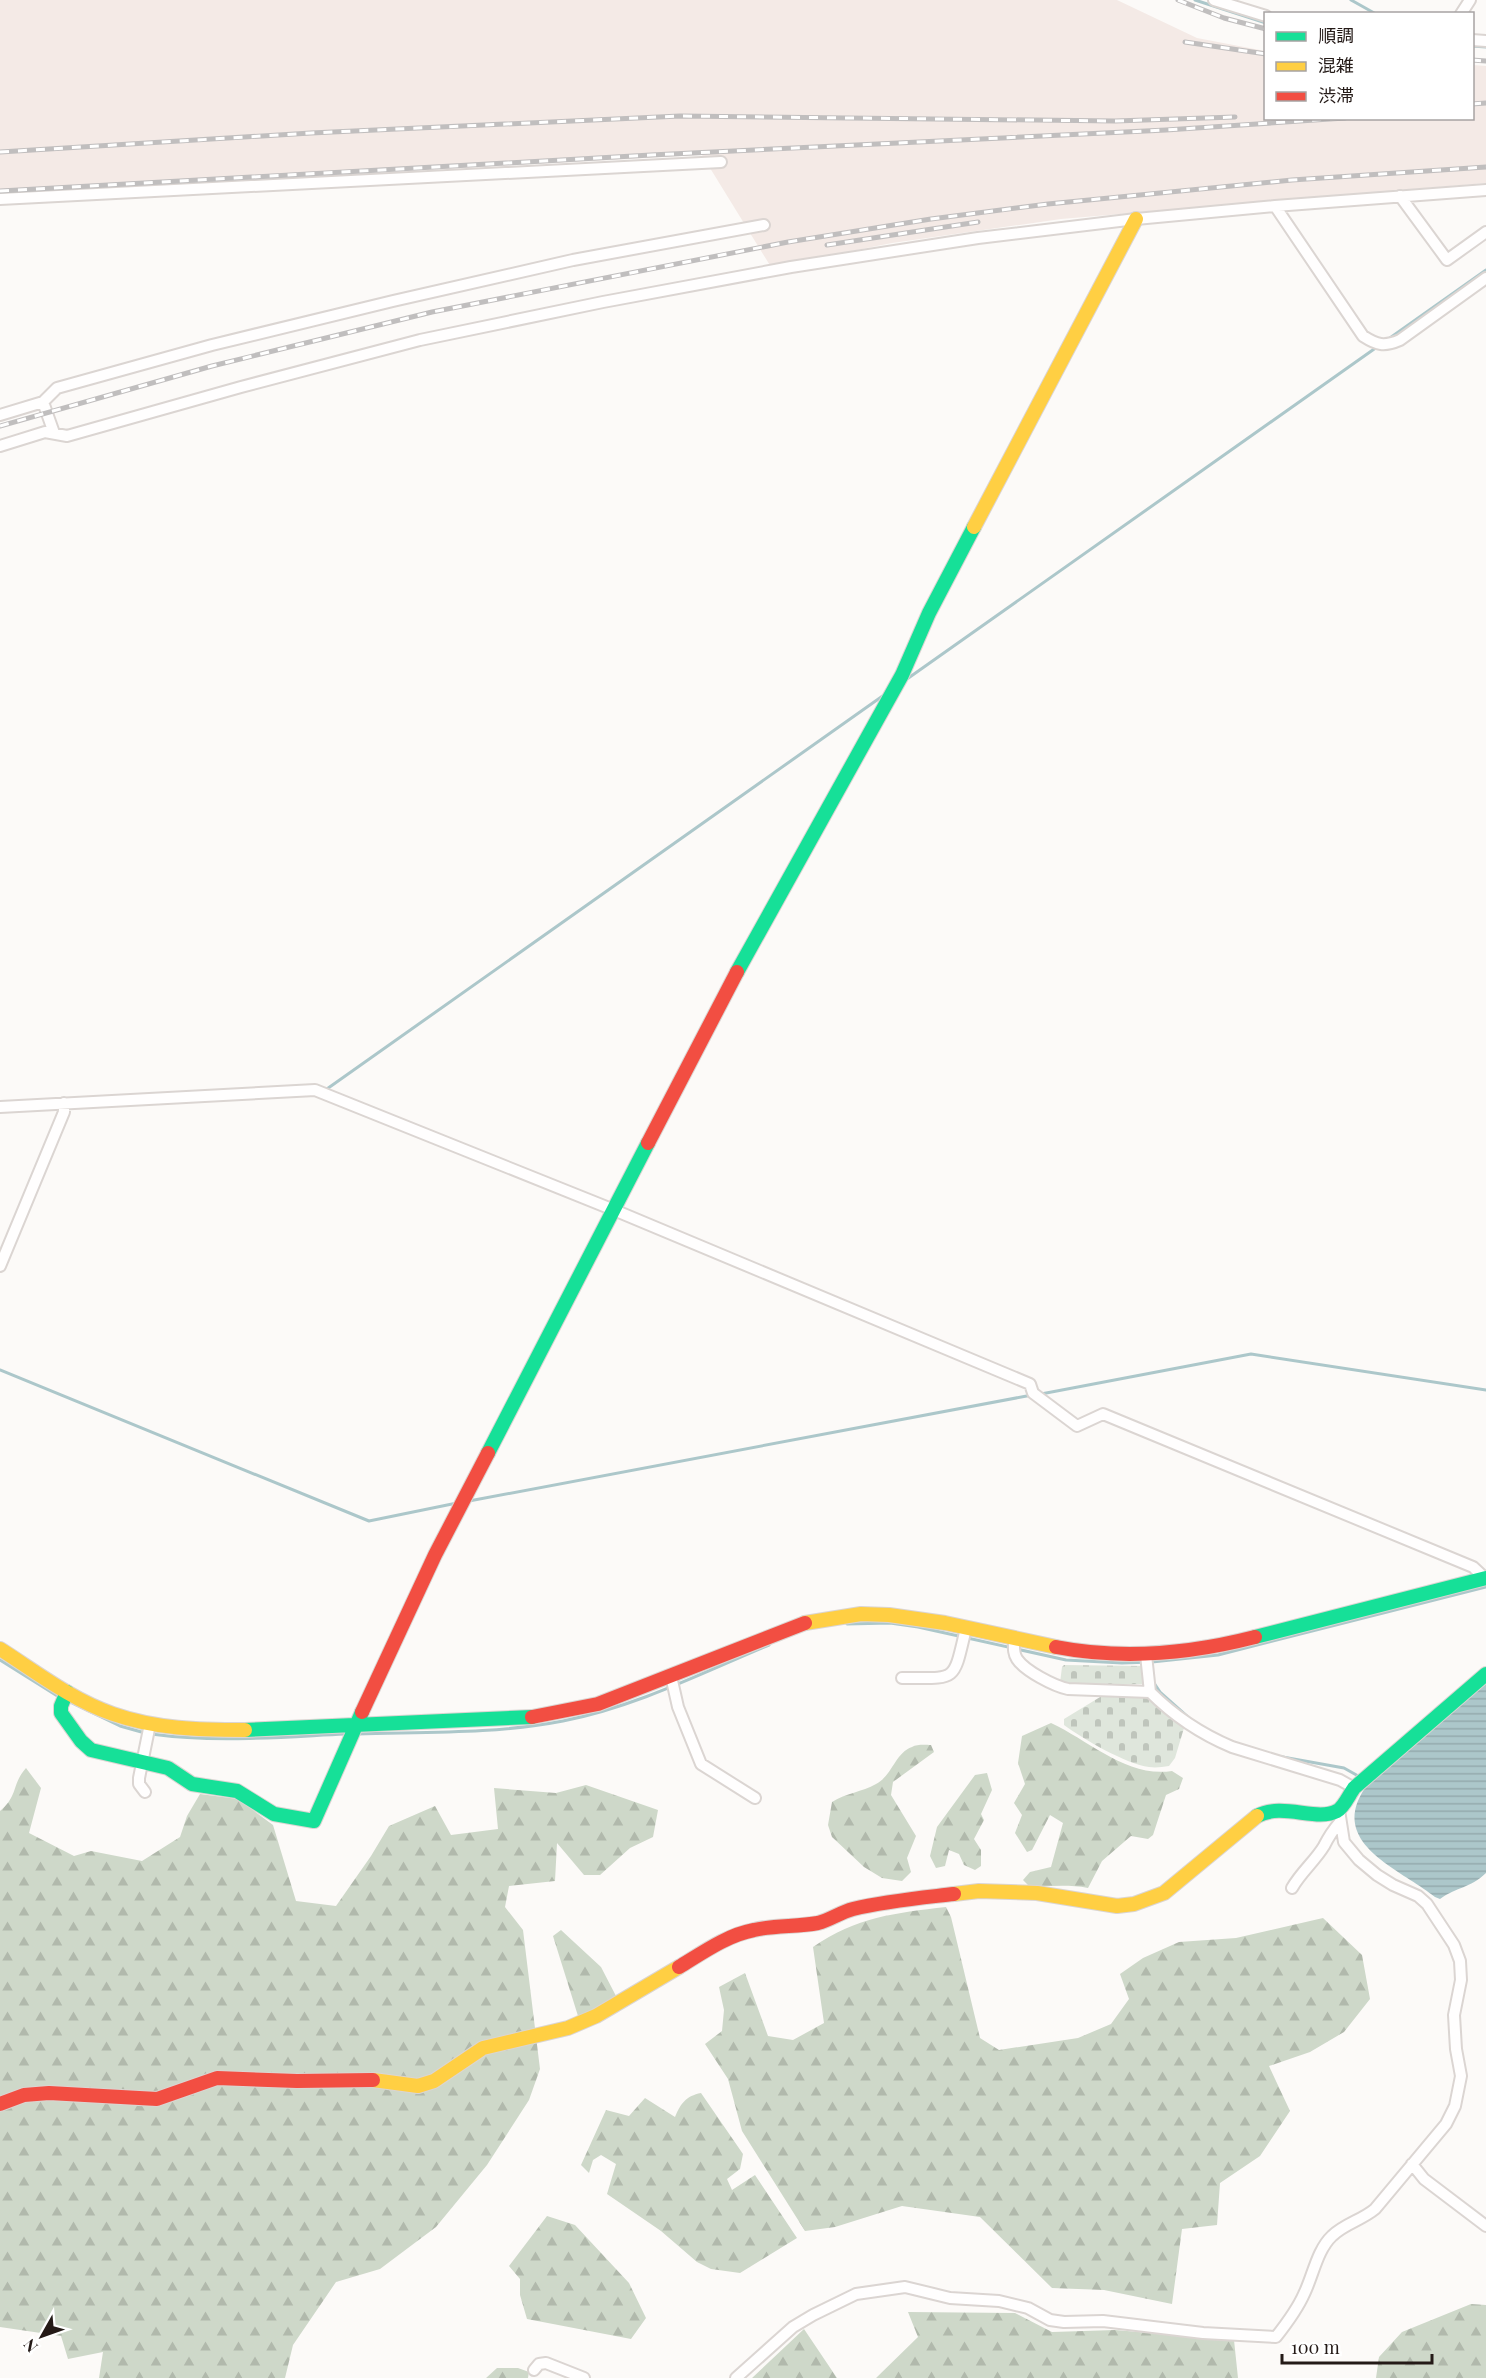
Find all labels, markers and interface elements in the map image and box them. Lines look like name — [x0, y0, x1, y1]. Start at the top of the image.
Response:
legend — [1264, 12, 1474, 120]
text: 順調 — [1318, 23, 1354, 47]
text: 混雑 — [1318, 53, 1354, 77]
text: 渋滞 — [1318, 83, 1354, 107]
north arrow — [12, 2306, 72, 2366]
scale bar — [1282, 2327, 1432, 2365]
text: N — [18, 2334, 42, 2357]
text: 100 m — [1291, 2335, 1340, 2359]

